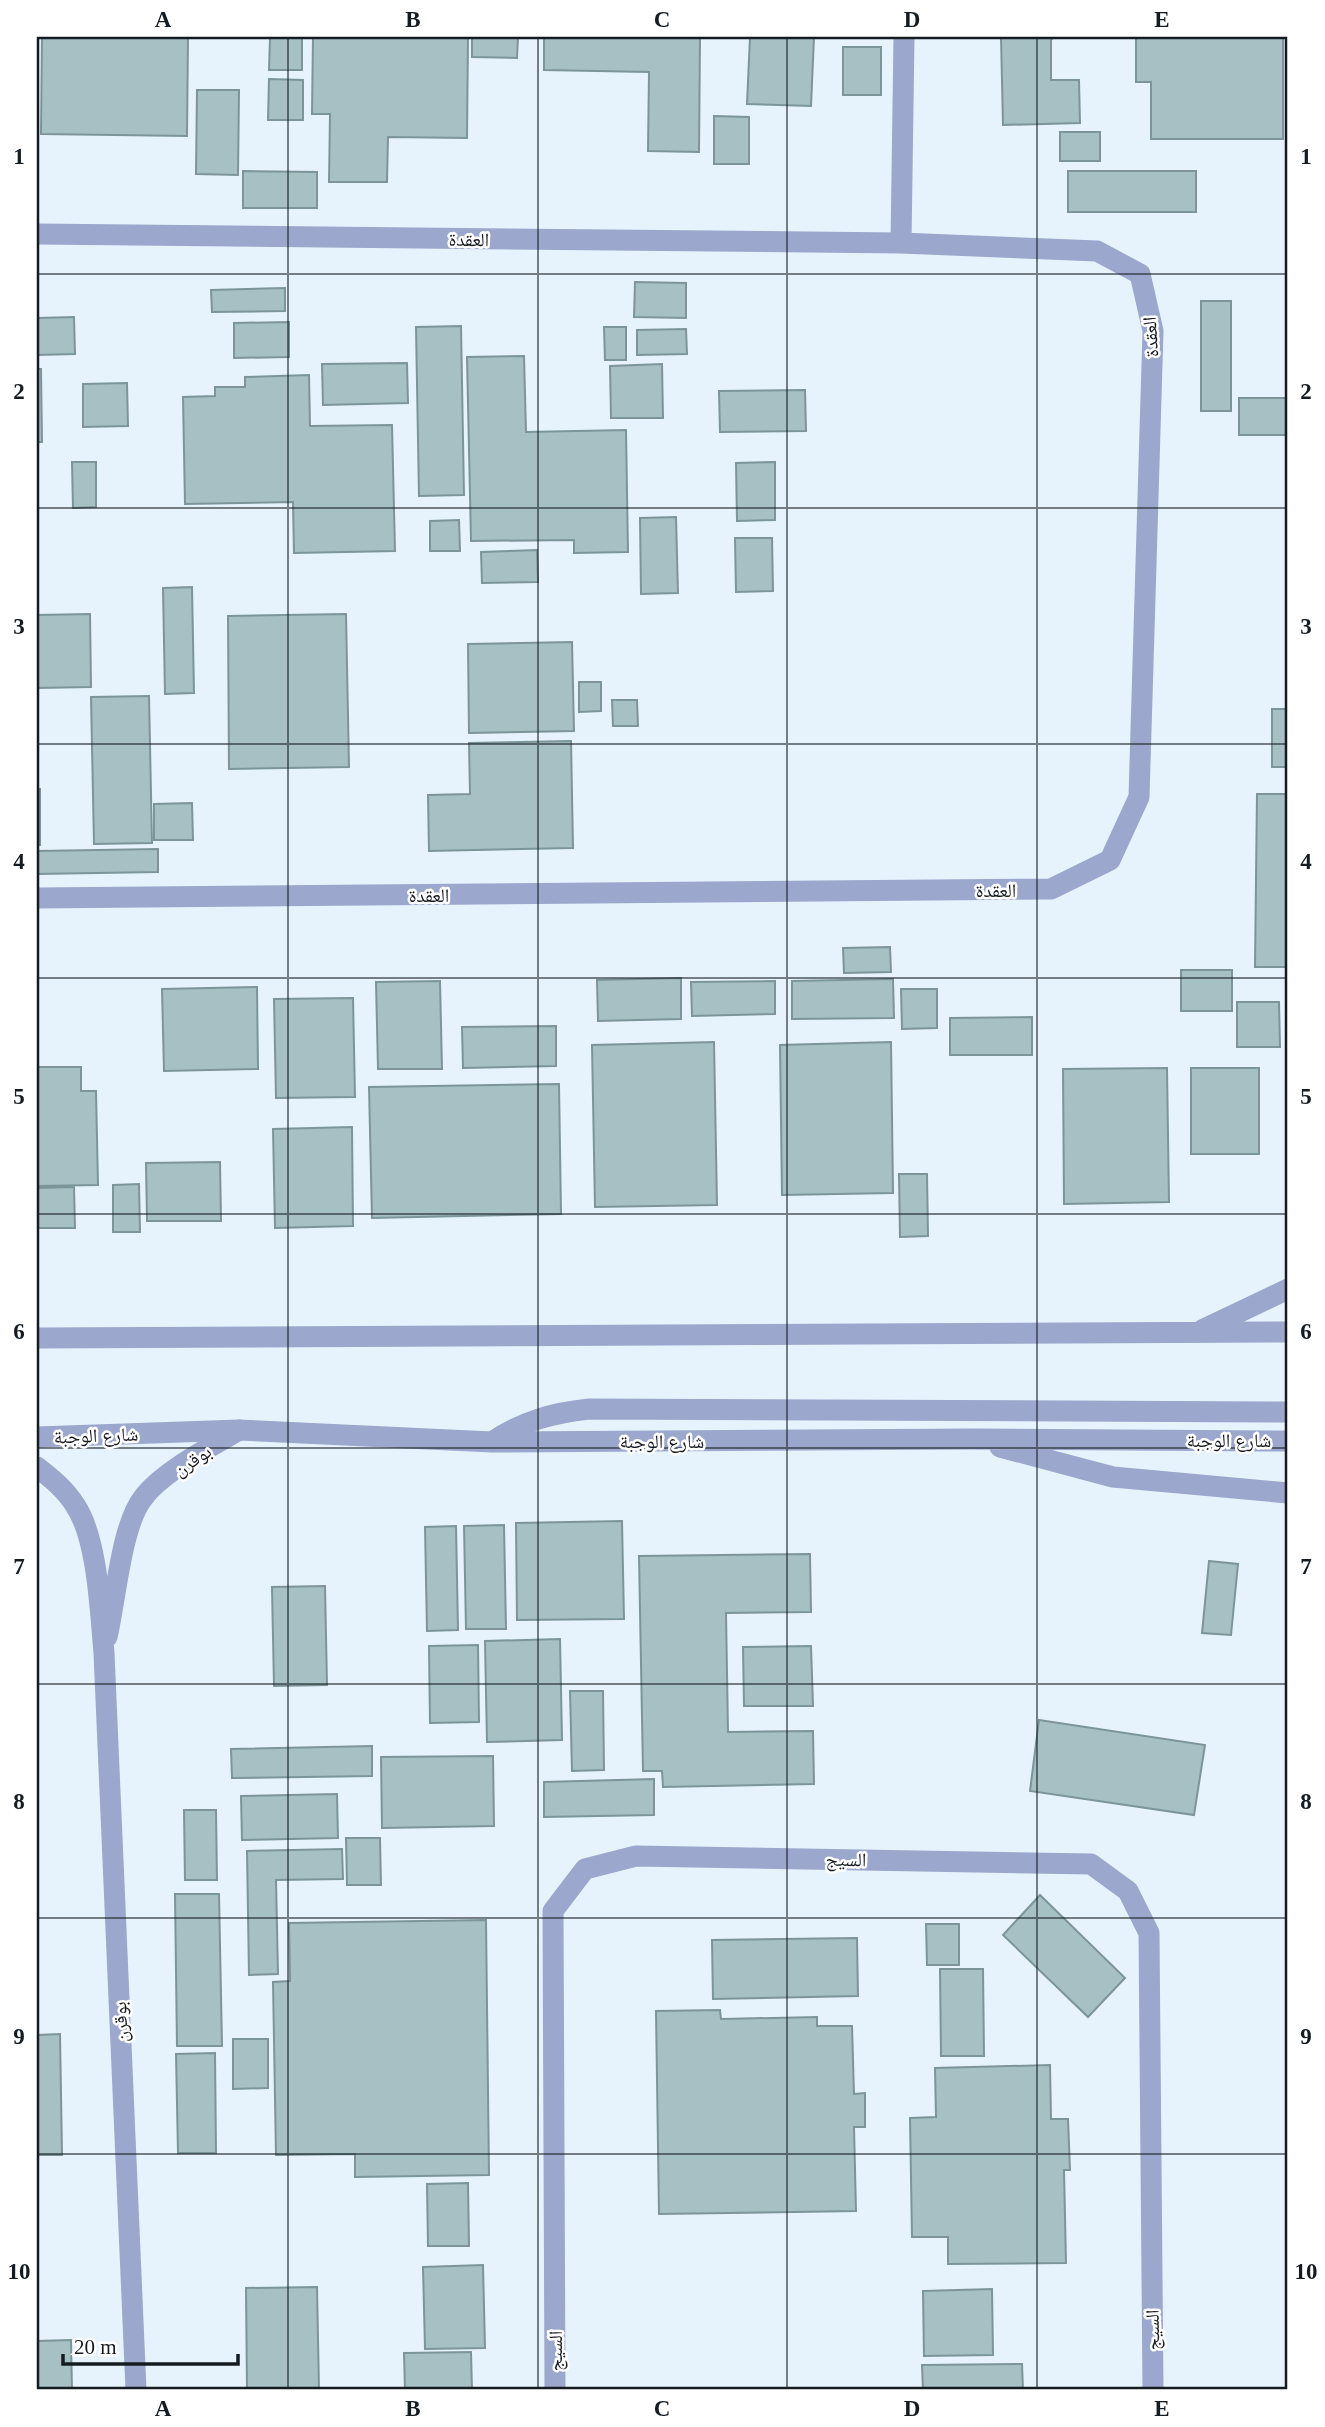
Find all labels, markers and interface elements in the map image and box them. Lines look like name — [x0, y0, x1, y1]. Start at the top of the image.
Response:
text: A — [155, 7, 172, 32]
text: B — [405, 7, 421, 32]
text: C — [654, 7, 670, 32]
text: D — [904, 7, 920, 32]
text: E — [1154, 7, 1170, 32]
text: 1 — [13, 144, 25, 169]
text: 1 — [1300, 144, 1312, 169]
street label: العقدة — [449, 229, 489, 250]
street label: العقدة — [1139, 316, 1162, 358]
text: 2 — [13, 379, 25, 404]
text: 2 — [1300, 379, 1312, 404]
text: 3 — [13, 614, 25, 639]
text: 3 — [1300, 614, 1312, 639]
text: 4 — [13, 849, 25, 874]
text: 4 — [1300, 849, 1312, 874]
street label: العقدة — [976, 880, 1016, 901]
street label: العقدة — [409, 885, 449, 906]
text: 5 — [13, 1084, 25, 1109]
text: 5 — [1300, 1084, 1312, 1109]
text: 6 — [13, 1319, 25, 1344]
text: 6 — [1300, 1319, 1312, 1344]
street label: شارع الوجبة — [53, 1424, 139, 1448]
street label: شارع الوجبة — [1187, 1430, 1271, 1452]
street label: شارع الوجبة — [620, 1431, 704, 1453]
street label: بوقرن — [169, 1440, 216, 1481]
text: 7 — [13, 1554, 25, 1579]
text: 7 — [1300, 1554, 1312, 1579]
text: 8 — [13, 1789, 25, 1814]
text: 8 — [1300, 1789, 1312, 1814]
street label: السيج — [825, 1849, 866, 1872]
street label: بوقرن — [109, 2001, 133, 2043]
text: 9 — [13, 2024, 25, 2049]
text: 9 — [1300, 2024, 1312, 2049]
text: 10 — [8, 2259, 31, 2284]
text: 10 — [1295, 2259, 1318, 2284]
street label: السيج — [1142, 2309, 1165, 2350]
scale bar — [63, 2322, 238, 2366]
street label: السيج — [545, 2331, 568, 2371]
text: 20 m — [74, 2335, 117, 2359]
text: A — [155, 2396, 172, 2421]
text: B — [405, 2396, 421, 2421]
text: C — [654, 2396, 670, 2421]
text: D — [904, 2396, 920, 2421]
text: E — [1154, 2396, 1170, 2421]

